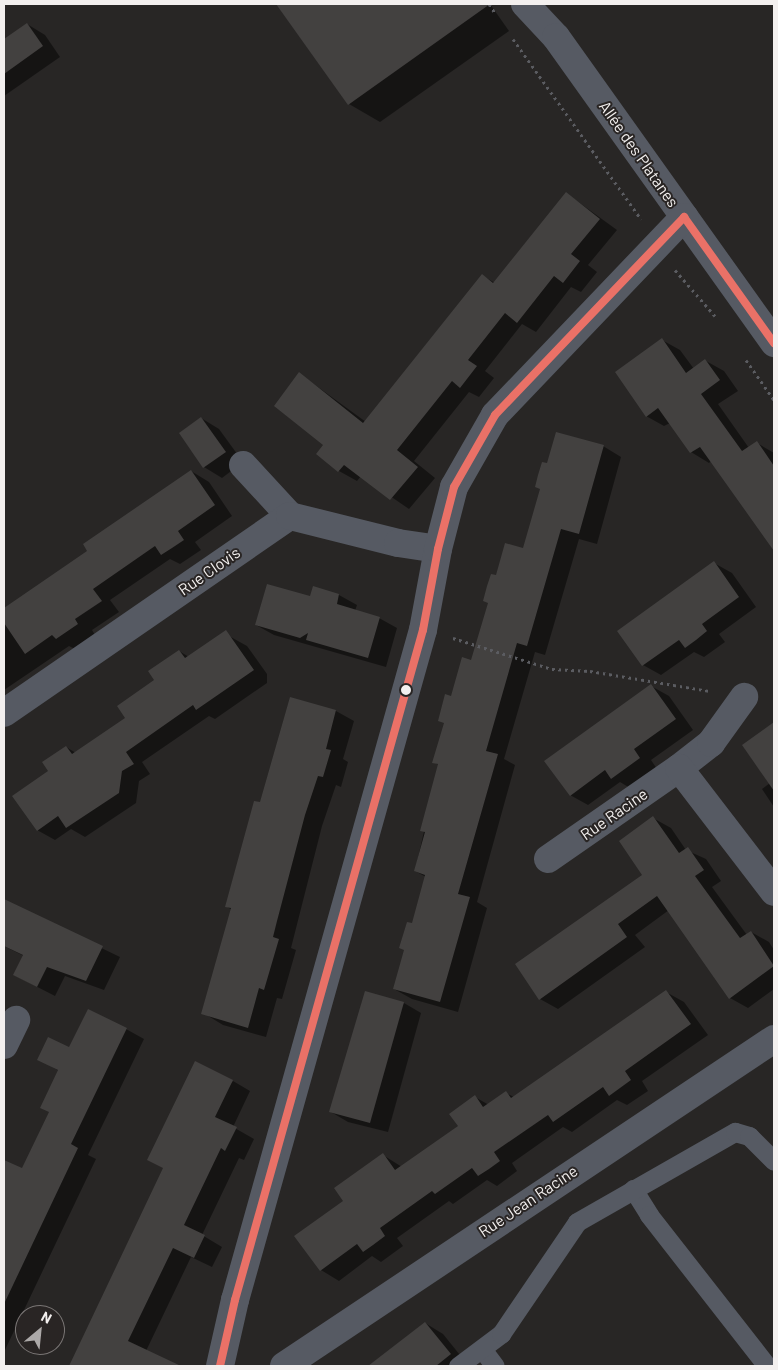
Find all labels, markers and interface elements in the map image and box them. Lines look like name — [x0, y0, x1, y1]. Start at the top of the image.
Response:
street label: Allée des Platanes — [595, 97, 683, 211]
street label: Rue Clovis — [174, 543, 244, 599]
unlabelled marker — [401, 685, 411, 695]
street label: Rue Racine — [577, 784, 651, 844]
street label: Rue Jean Racine — [475, 1161, 581, 1241]
north arrow — [15, 1305, 65, 1355]
text: N — [39, 1308, 55, 1327]

